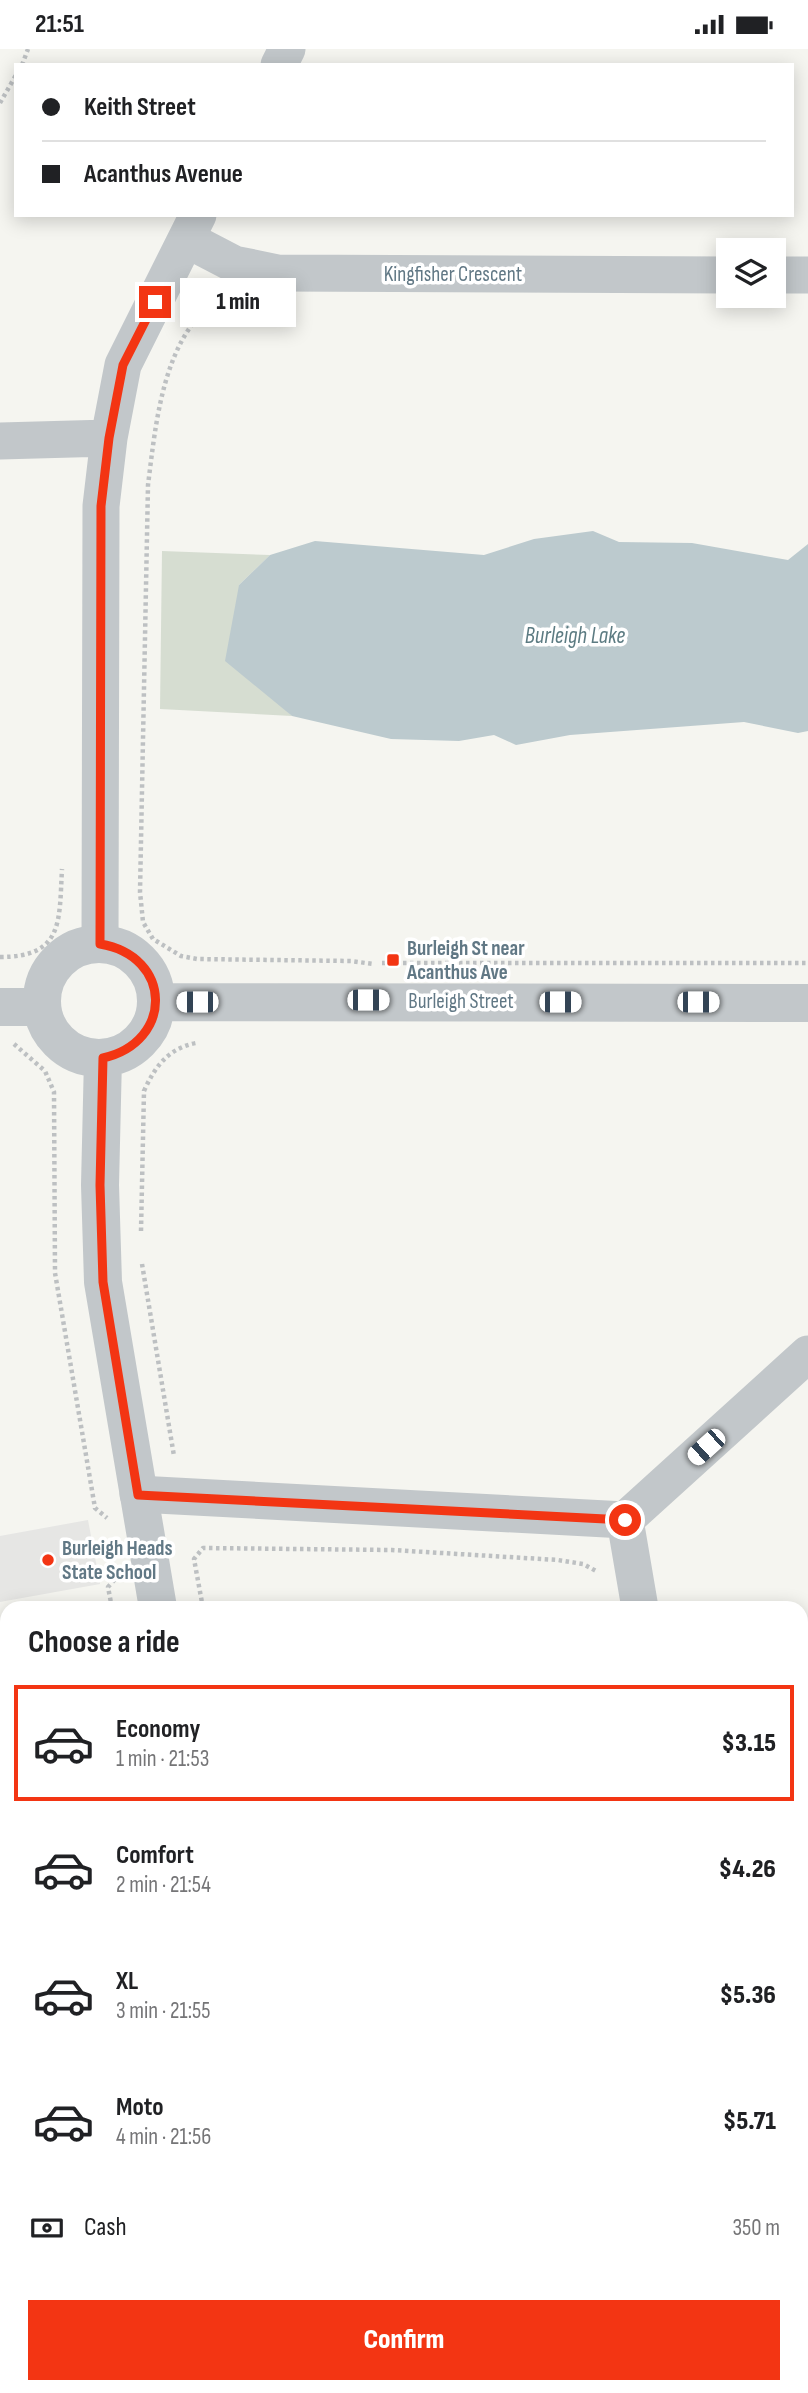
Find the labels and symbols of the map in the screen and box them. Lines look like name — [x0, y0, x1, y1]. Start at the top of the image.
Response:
street label: Kingfisher Crescent — [384, 262, 522, 287]
callout: 1 min — [180, 278, 295, 327]
route end — [139, 286, 171, 318]
water label: Burleigh Lake — [525, 622, 625, 650]
place label: Burleigh St near Acanthus Ave — [406, 936, 525, 985]
marker: Burleigh St near Acanthus Ave — [385, 952, 401, 968]
street label: Burleigh Street — [408, 989, 514, 1014]
car — [348, 990, 390, 1011]
car — [177, 992, 219, 1013]
car — [540, 992, 582, 1013]
car — [678, 992, 720, 1013]
car — [684, 1425, 729, 1469]
route start — [609, 1504, 641, 1536]
place label: Burleigh Heads State School — [62, 1536, 173, 1585]
marker: Burleigh Heads State School — [40, 1552, 56, 1568]

